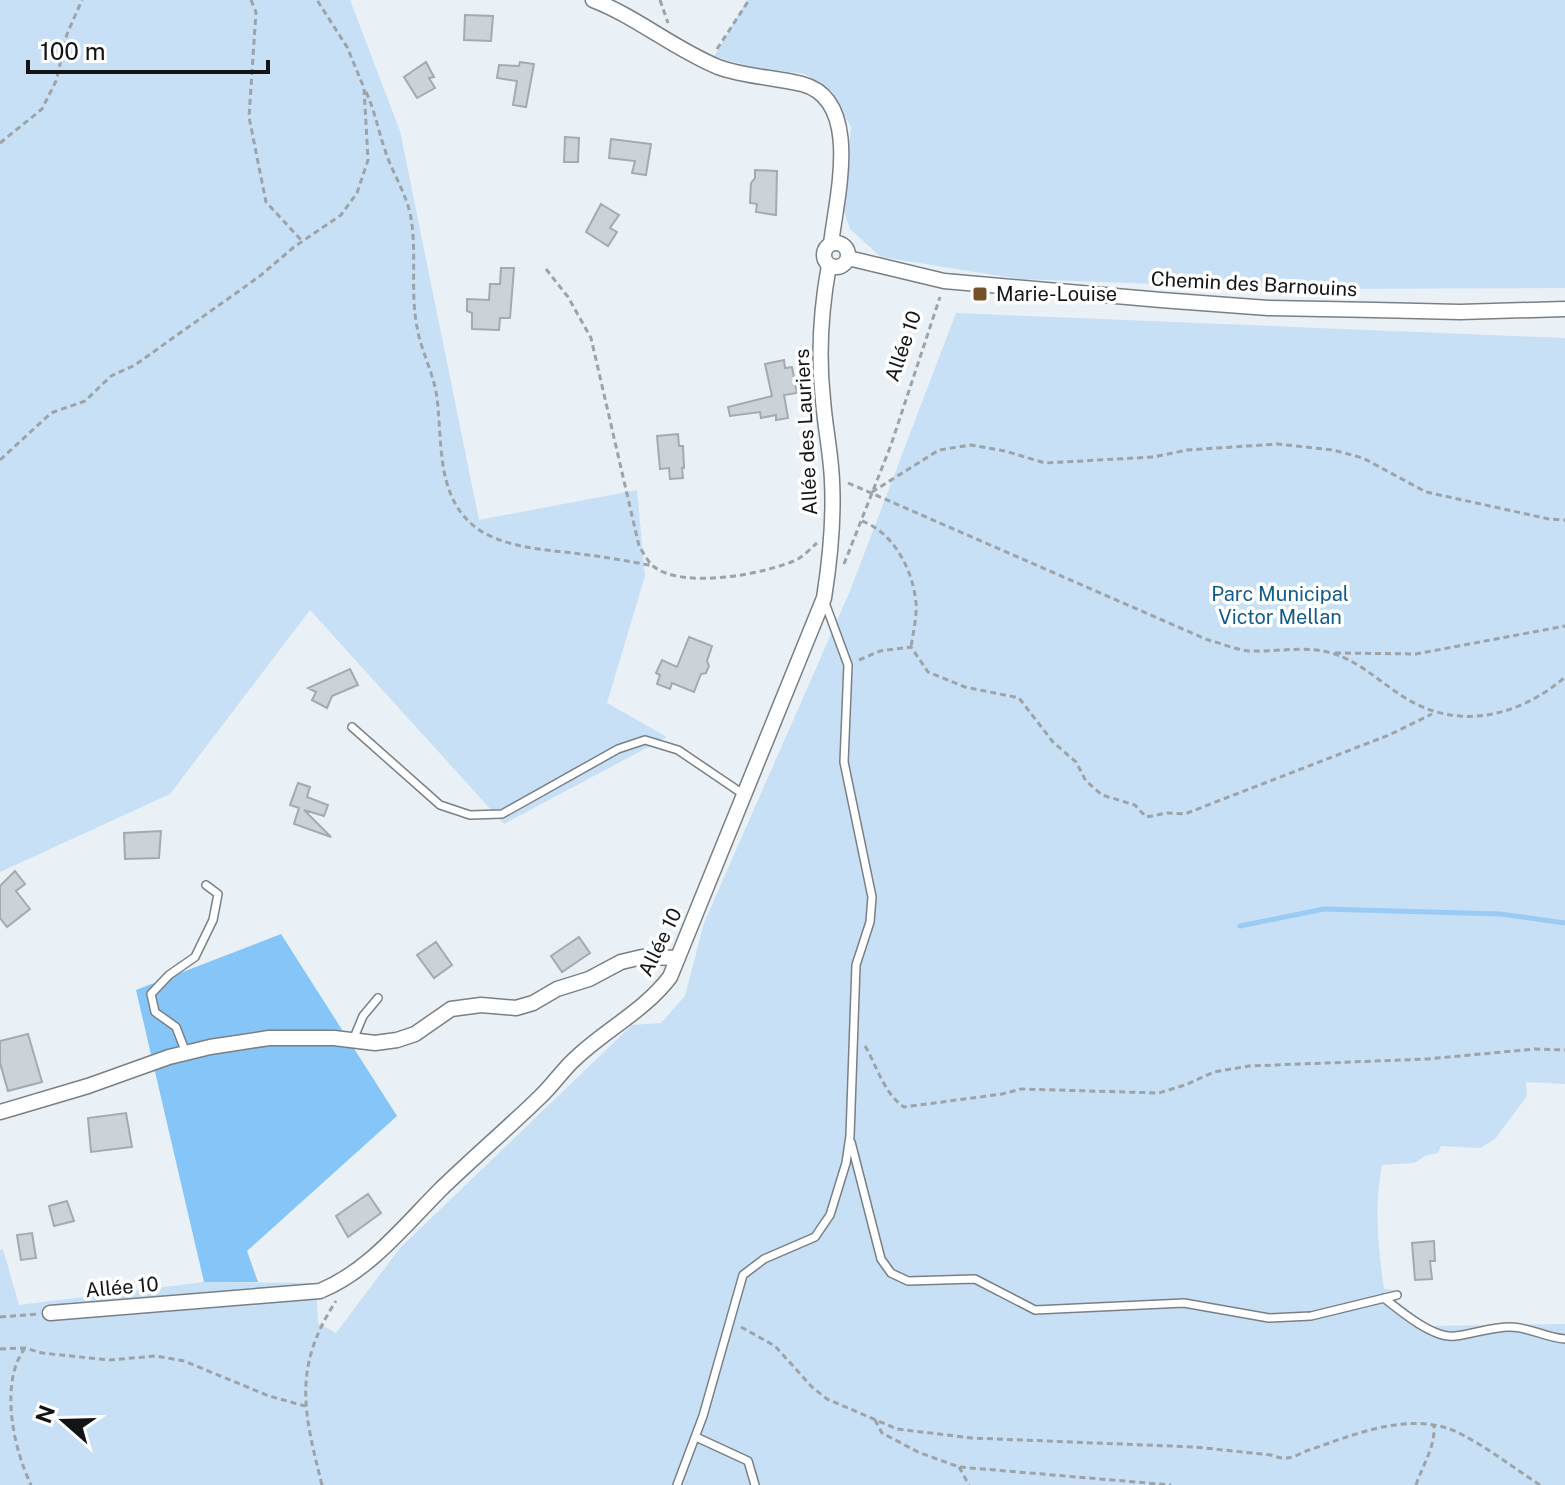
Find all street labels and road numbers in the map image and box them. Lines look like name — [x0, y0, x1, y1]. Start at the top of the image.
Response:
street label: Chemin des Barnouins — [1150, 267, 1358, 301]
street label: Allée 10 — [880, 307, 926, 385]
street label: Allée des Lauriers — [790, 348, 822, 516]
street label: Allée 10 — [633, 904, 687, 980]
street label: Allée 10 — [84, 1272, 160, 1302]

